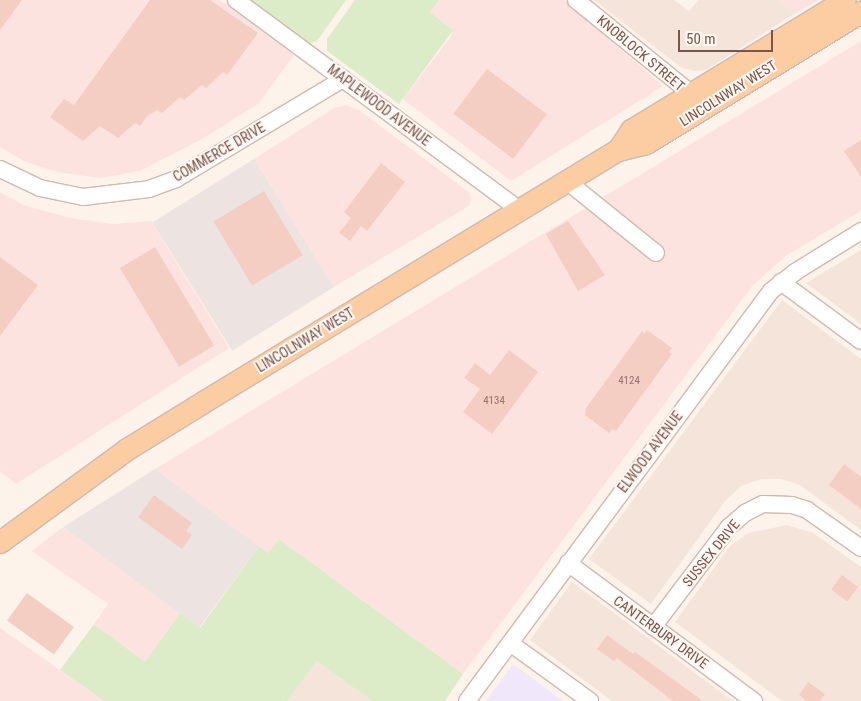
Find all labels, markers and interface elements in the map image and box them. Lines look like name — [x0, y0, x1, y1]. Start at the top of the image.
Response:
street label: KNOBLOCK STREET — [594, 12, 688, 94]
scale bar — [681, 20, 776, 52]
text: 50 m — [686, 30, 716, 48]
street label: LINCOLNWAY WEST — [676, 56, 780, 130]
street label: MAPLEWOOD AVENUE — [324, 61, 434, 149]
street label: COMMERCE DRIVE — [170, 119, 268, 185]
street label: LINCOLNWAY WEST — [253, 304, 357, 376]
house number: 4124 — [618, 374, 640, 388]
house number: 4134 — [483, 394, 505, 408]
street label: ELWOOD AVENUE — [614, 408, 686, 496]
street label: SUSSEX DRIVE — [679, 516, 743, 590]
street label: CANTERBURY DRIVE — [610, 592, 712, 672]

